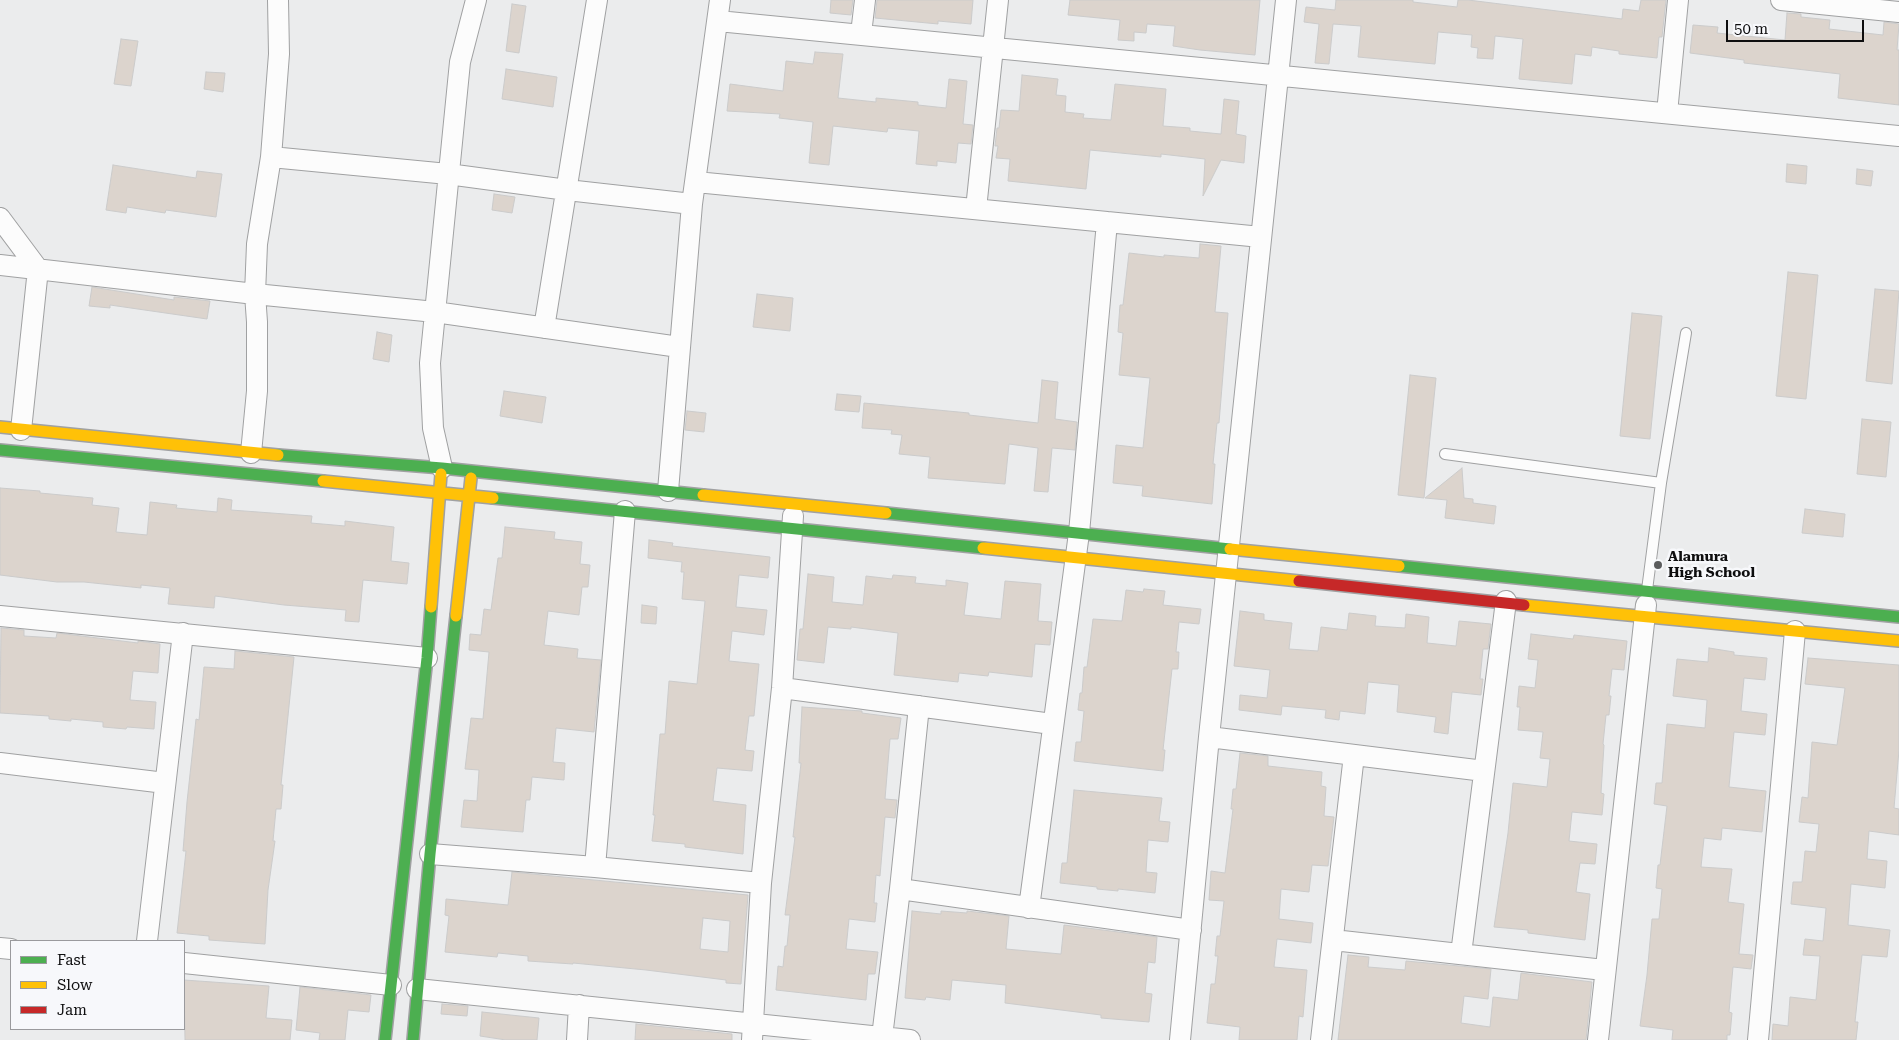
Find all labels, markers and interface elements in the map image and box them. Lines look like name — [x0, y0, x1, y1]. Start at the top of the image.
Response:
scale bar — [1729, 10, 1866, 42]
text: 50 m — [1734, 20, 1768, 38]
place label: Alamura High School — [1668, 549, 1755, 582]
marker: Alamura High School — [1652, 559, 1664, 571]
legend — [10, 940, 185, 1030]
text: Fast — [57, 951, 86, 969]
text: Slow — [57, 976, 92, 994]
text: Jam — [57, 1001, 87, 1019]

